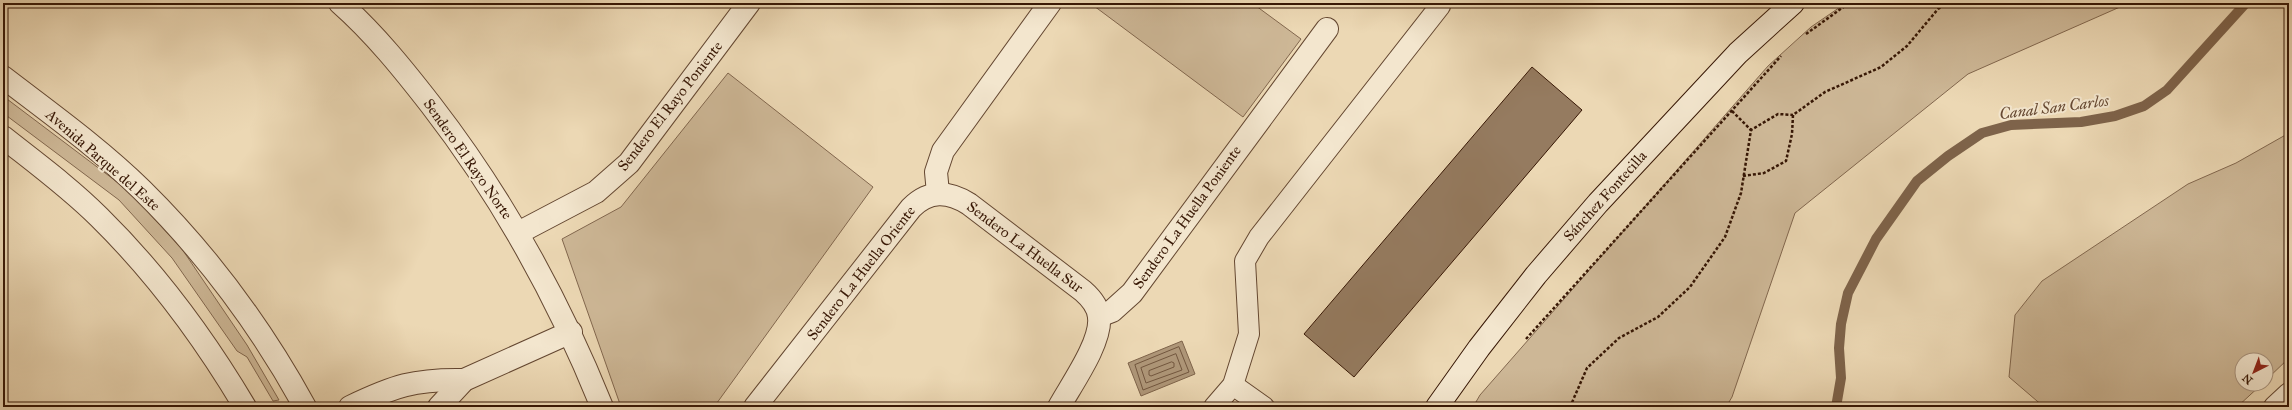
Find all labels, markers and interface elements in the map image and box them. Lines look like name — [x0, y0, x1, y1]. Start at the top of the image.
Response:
street label: Sendero El Rayo Poniente — [614, 38, 726, 174]
water label: Canal San Carlos — [1998, 91, 2110, 123]
street label: Sendero El Rayo Norte — [420, 95, 516, 223]
street label: Avenida Parque del Este — [41, 105, 164, 215]
street label: Sendero La Huella Poniente — [1129, 142, 1245, 292]
street label: Sánchez Fontecilla — [1560, 146, 1651, 245]
street label: Sendero La Huella Sur — [963, 197, 1087, 297]
street label: Sendero La Huella Oriente — [803, 202, 919, 344]
north arrow — [2234, 352, 2274, 392]
text: N — [2239, 371, 2255, 387]

